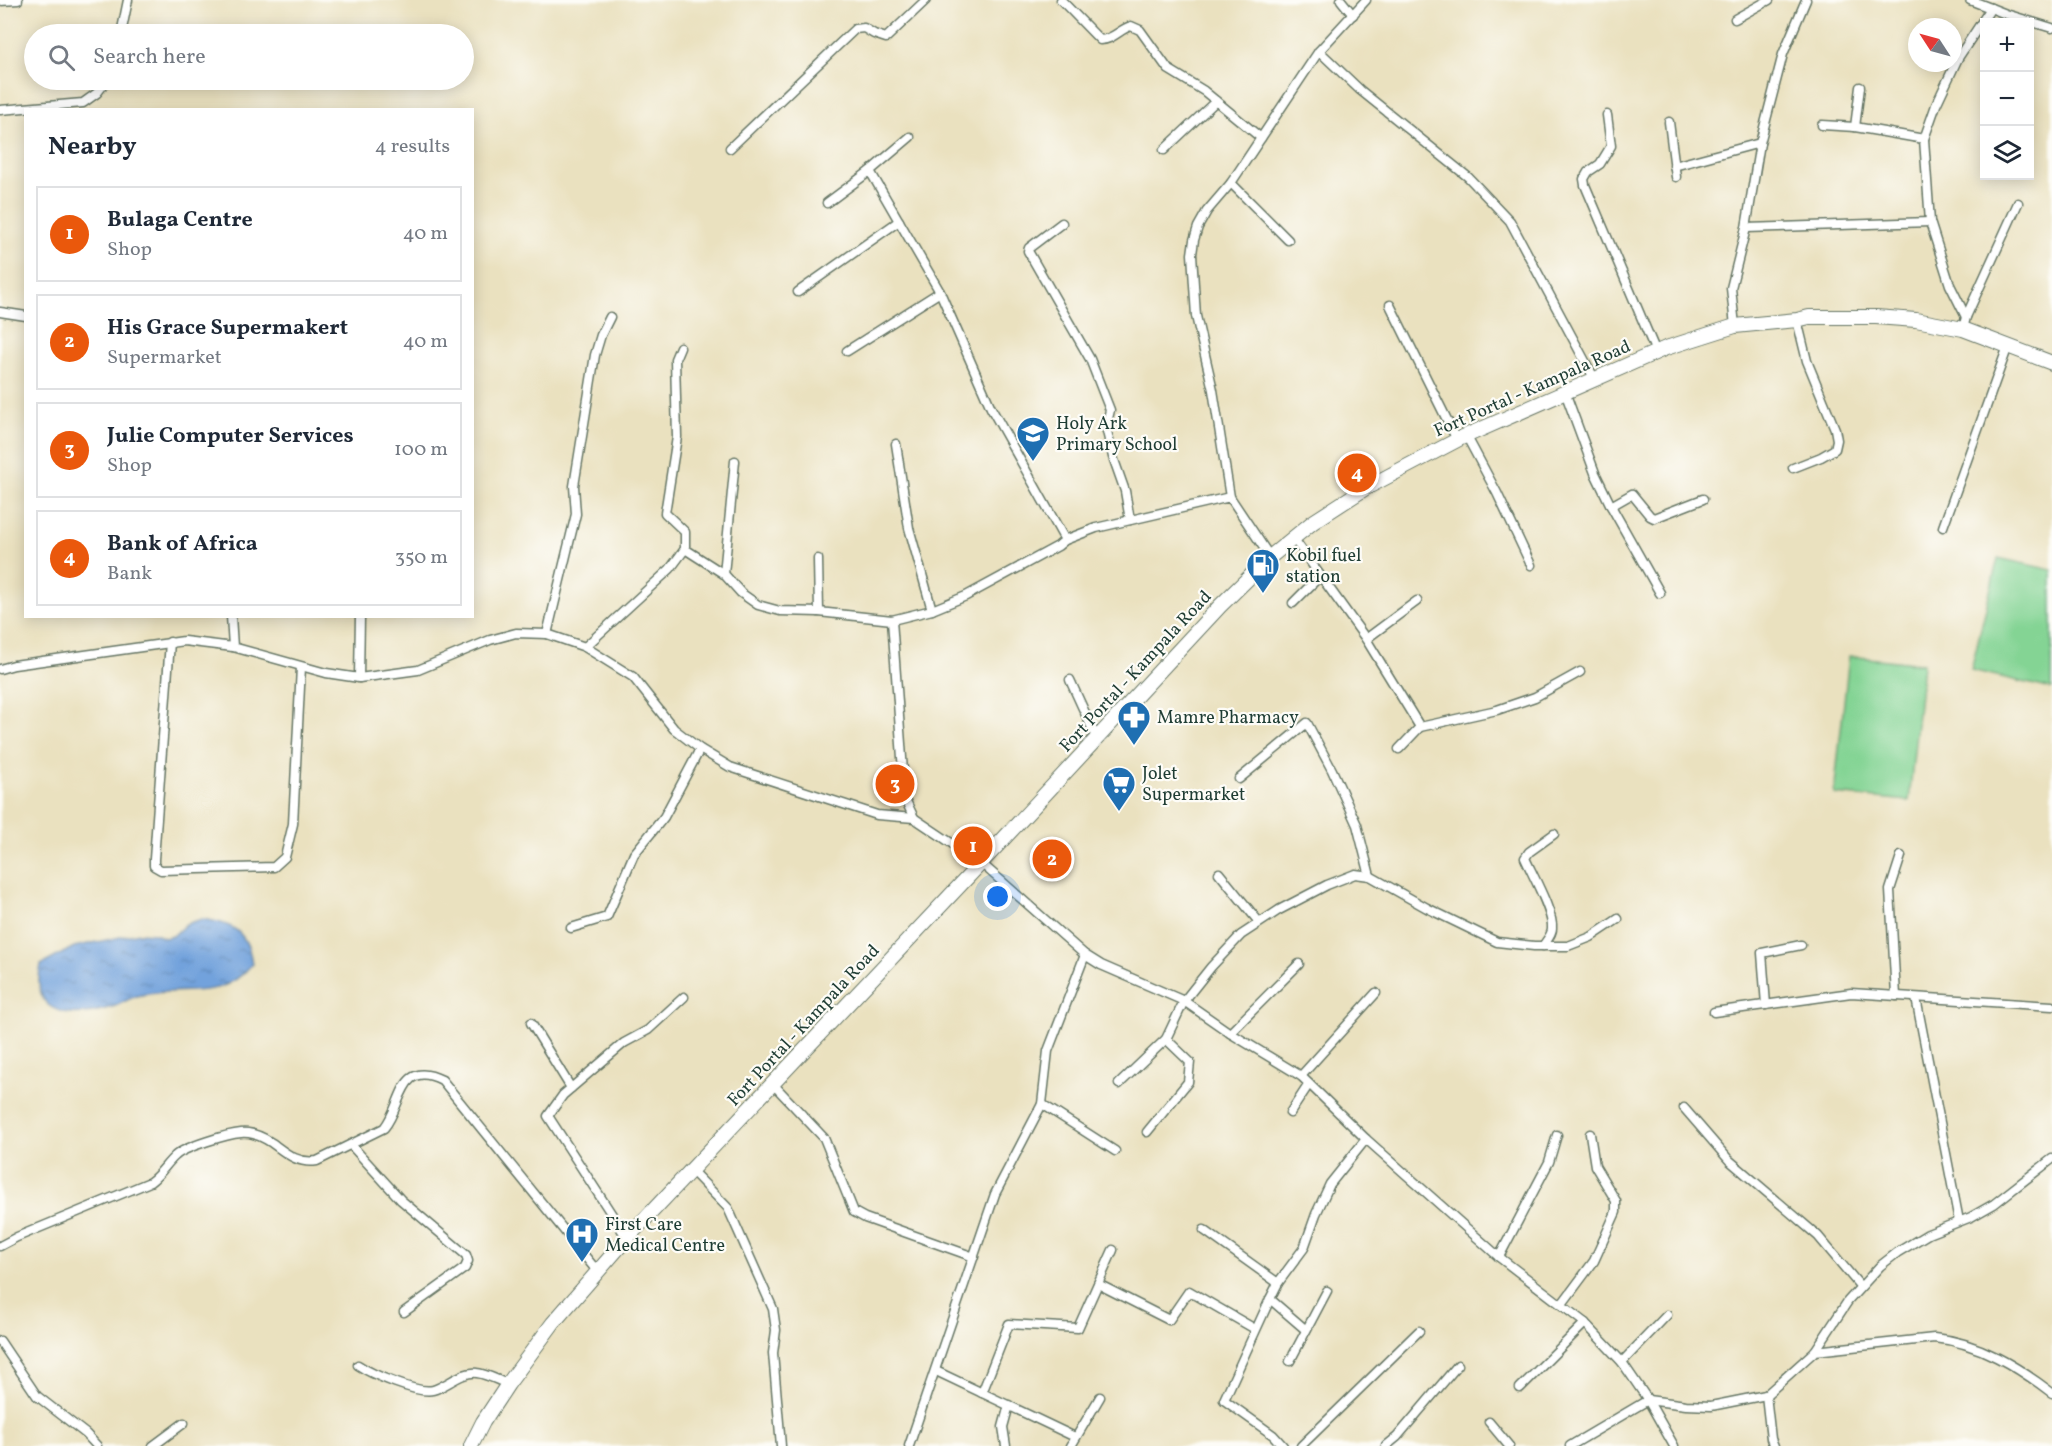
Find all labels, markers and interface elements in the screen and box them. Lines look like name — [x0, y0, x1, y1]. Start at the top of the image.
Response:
north arrow — [1908, 18, 1962, 72]
map controls — [1980, 18, 2034, 180]
button: + — [1980, 18, 2034, 72]
search box — [24, 24, 474, 90]
icon: search — [45, 41, 78, 74]
text: Search here — [93, 42, 206, 73]
button: − — [1980, 72, 2034, 126]
button: layers — [1980, 126, 2034, 180]
text: Nearby — [48, 129, 137, 165]
text: 4 results — [375, 133, 450, 161]
text: Bulaga Centre — [107, 205, 253, 236]
text: 1 — [65, 220, 74, 248]
text: 40 m — [403, 220, 448, 248]
text: Shop — [107, 236, 152, 264]
text: His Grace Supermakert — [107, 313, 348, 344]
text: 2 — [64, 328, 75, 356]
text: 40 m — [403, 328, 448, 356]
street label: Fort Portal - Kampala Road — [1430, 335, 1635, 444]
text: Supermarket — [107, 344, 222, 372]
place label: Holy Ark Primary School — [1056, 412, 1177, 458]
school or university icon: Holy Ark Primary School — [1015, 415, 1051, 462]
text: Julie Computer Services — [107, 421, 354, 452]
text: 3 — [64, 436, 75, 464]
text: 100 m — [394, 436, 448, 464]
pin: 4 — [1338, 450, 1376, 496]
text: Shop — [107, 452, 152, 480]
text: Bank of Africa — [107, 529, 258, 560]
text: 4 — [63, 544, 76, 572]
text: 350 m — [395, 544, 448, 572]
place label: Kobil fuel station — [1286, 544, 1361, 590]
fuel station icon: Kobil fuel station — [1245, 547, 1281, 594]
text: Bank — [107, 560, 152, 588]
street label: Fort Portal - Kampala Road — [1054, 586, 1218, 758]
pharmacy icon: Mamre Pharmacy — [1116, 699, 1152, 746]
place label: Mamre Pharmacy — [1157, 706, 1299, 731]
pin: 3 — [876, 762, 914, 806]
place label: Jolet Supermarket — [1142, 762, 1245, 808]
supermarket icon: Jolet Supermarket — [1101, 765, 1137, 812]
pin: 1 — [954, 824, 992, 868]
pin: 2 — [1032, 836, 1072, 882]
your location — [983, 882, 1012, 911]
street label: Fort Portal - Kampala Road — [722, 940, 886, 1112]
place label: First Care Medical Centre — [605, 1213, 725, 1259]
hospital icon: First Care Medical Centre — [564, 1216, 600, 1263]

